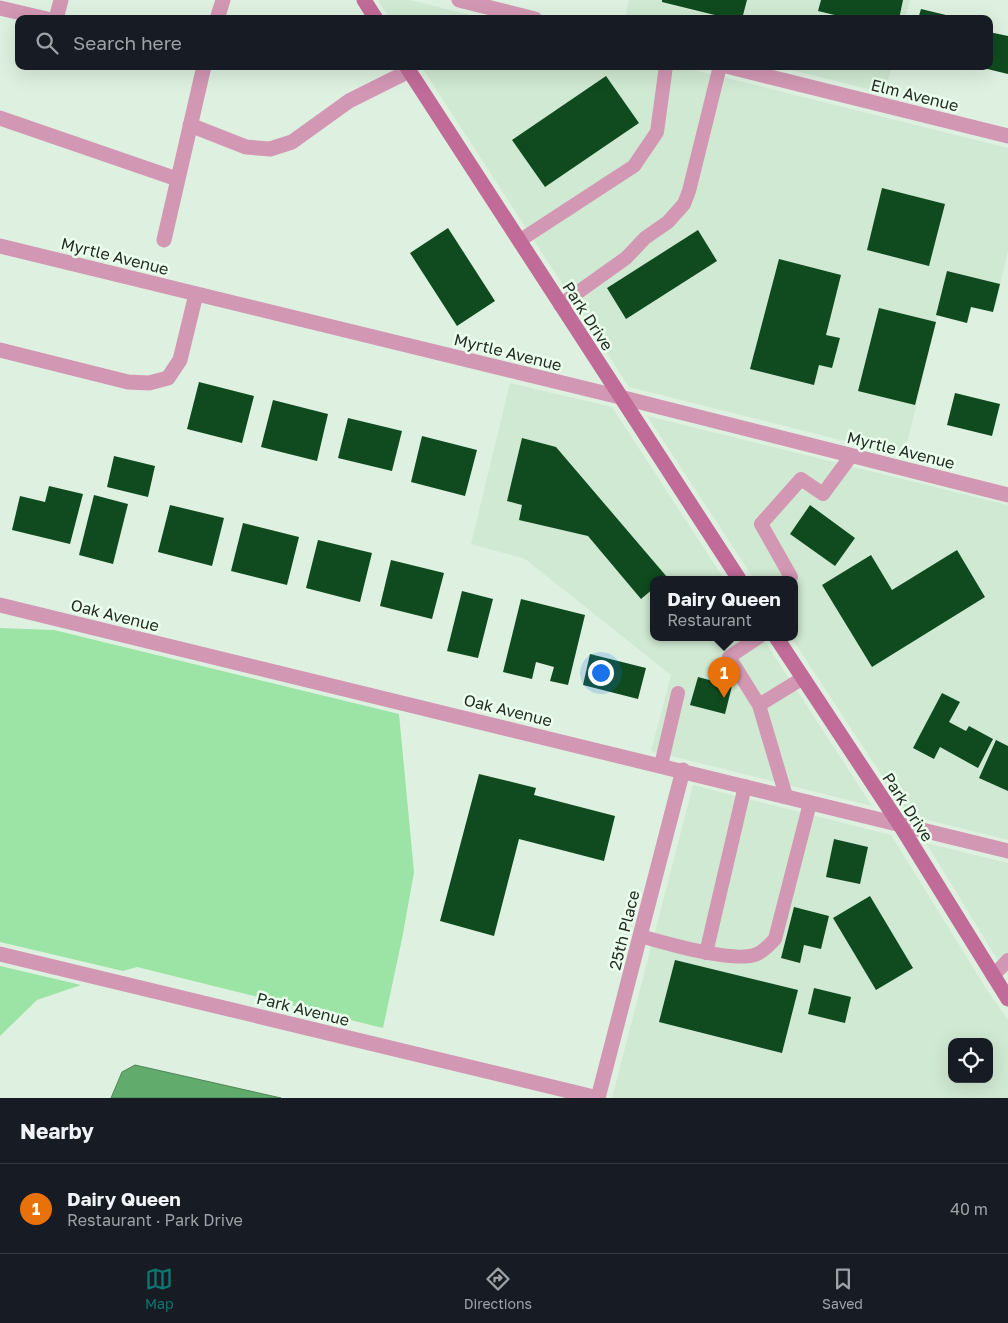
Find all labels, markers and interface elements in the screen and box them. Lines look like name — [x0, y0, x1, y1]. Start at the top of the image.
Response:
search box — [15, 15, 993, 70]
icon: search — [33, 29, 61, 57]
text: Search here — [73, 31, 182, 54]
street label: Elm Avenue — [869, 74, 961, 116]
street label: Myrtle Avenue — [59, 233, 171, 279]
street label: Park Drive — [558, 278, 618, 354]
street label: Myrtle Avenue — [452, 329, 564, 375]
street label: Myrtle Avenue — [845, 427, 957, 473]
popup — [650, 576, 798, 641]
text: Dairy Queen — [667, 587, 781, 610]
street label: Oak Avenue — [69, 594, 161, 636]
text: Restaurant — [667, 610, 752, 630]
pin: 1 — [708, 657, 740, 698]
your location — [588, 660, 614, 686]
street label: Oak Avenue — [462, 689, 554, 731]
street label: Park Drive — [878, 769, 938, 845]
street label: 25th Place — [604, 888, 644, 972]
street label: Park Avenue — [254, 988, 352, 1030]
map controls — [948, 1038, 993, 1083]
button: locate — [948, 1038, 993, 1083]
text: Nearby — [20, 1118, 94, 1144]
text: Dairy Queen — [67, 1187, 181, 1210]
text: 1 — [32, 1199, 40, 1219]
text: 40 m — [950, 1199, 988, 1219]
text: Restaurant · Park Drive — [67, 1210, 243, 1230]
tab: Map — [145, 1265, 174, 1312]
tab: Directions — [464, 1265, 532, 1312]
tab: Saved — [822, 1265, 863, 1312]

